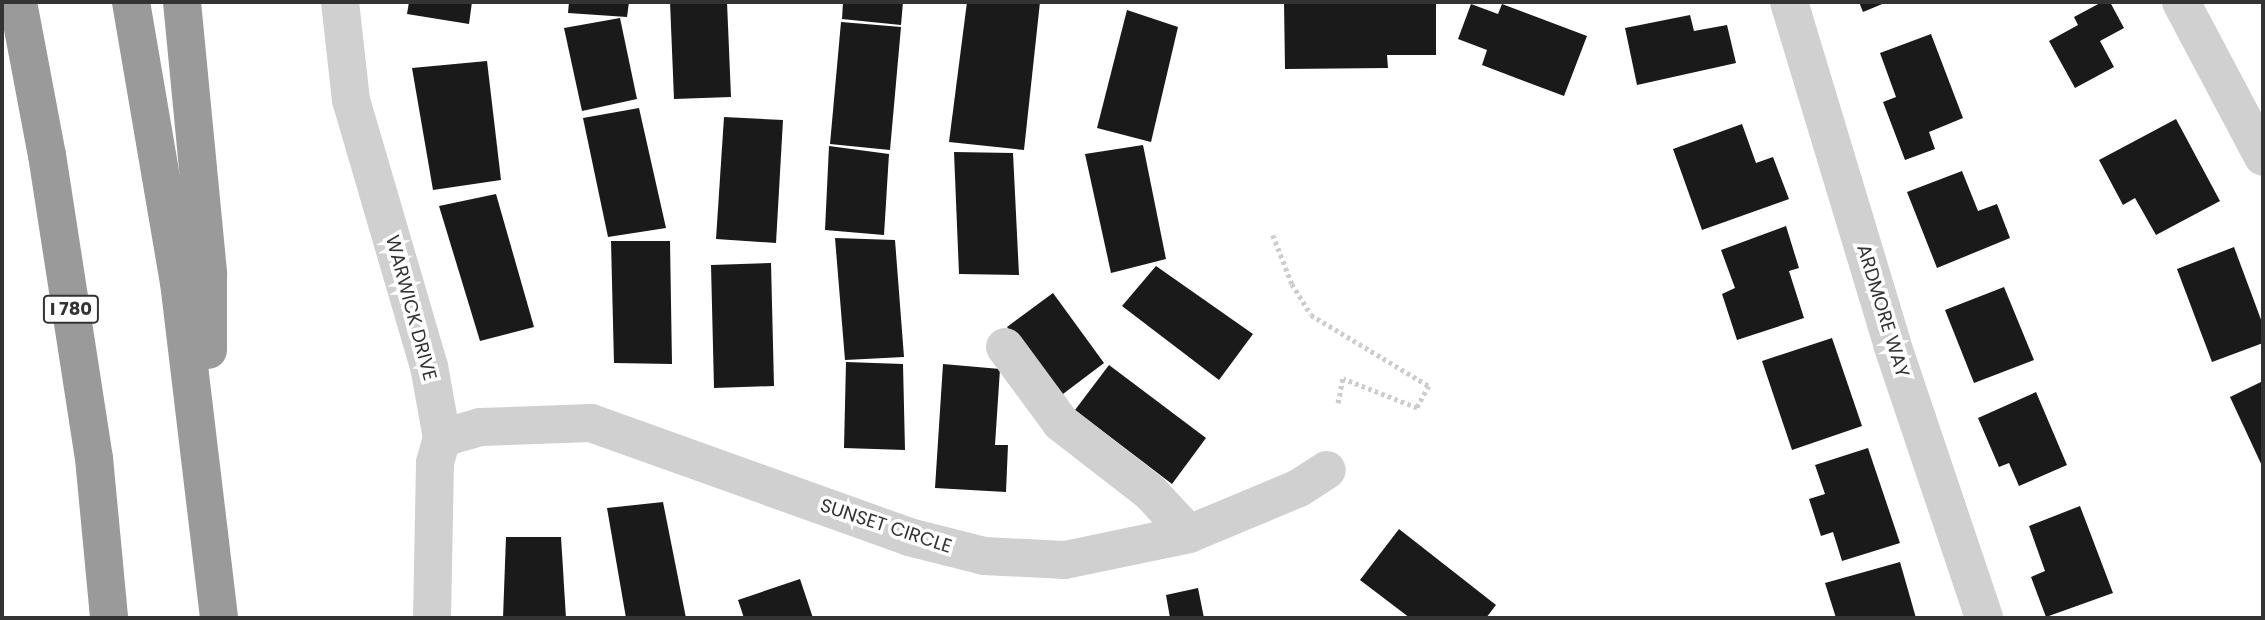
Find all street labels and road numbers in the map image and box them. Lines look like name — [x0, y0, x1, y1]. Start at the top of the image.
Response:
street label: WARWICK DRIVE — [381, 233, 441, 383]
street label: ARDMORE WAY — [1852, 242, 1914, 380]
road number: I 780 — [41, 295, 101, 324]
street label: SUNSET CIRCLE — [817, 494, 955, 558]

